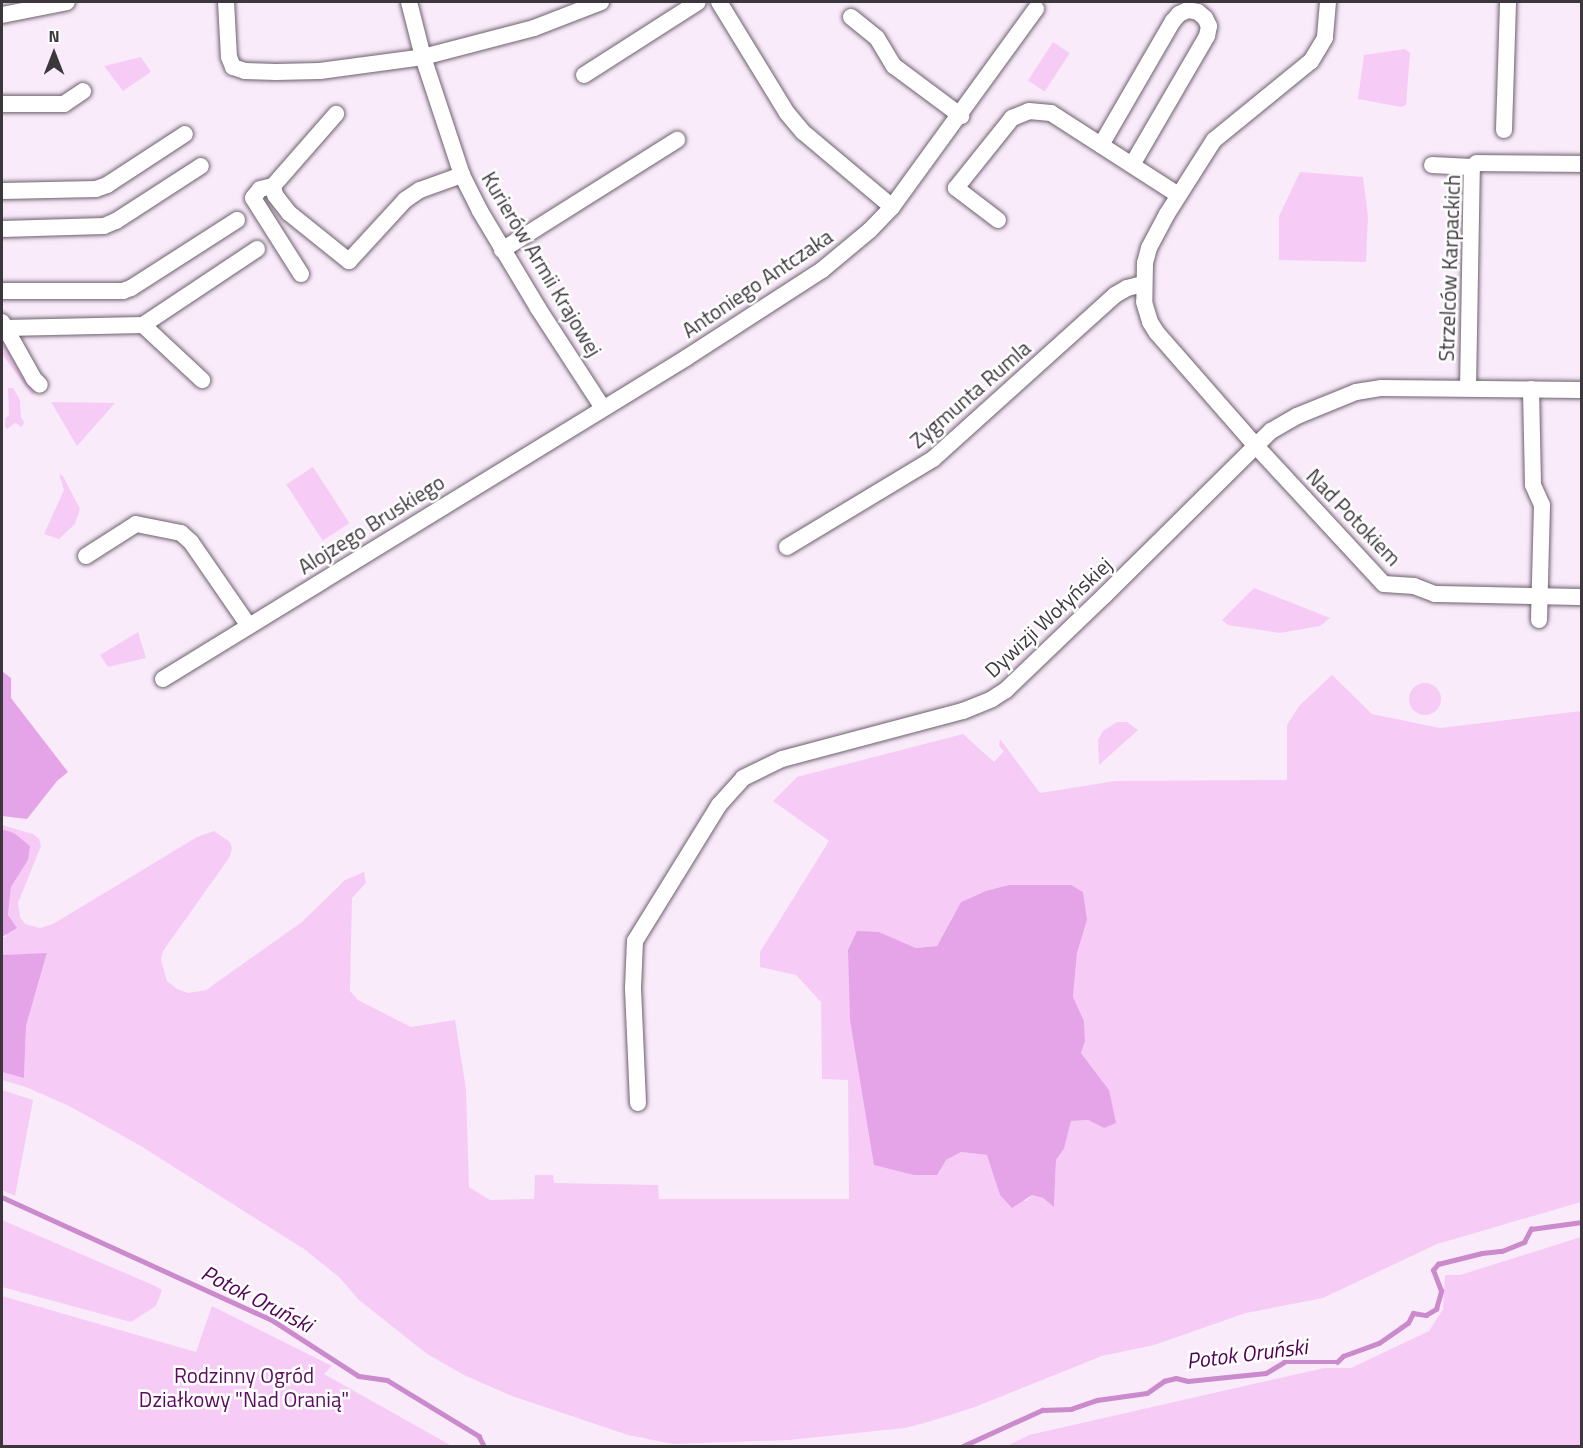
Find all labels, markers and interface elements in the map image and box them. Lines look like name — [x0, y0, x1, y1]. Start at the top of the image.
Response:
north arrow — [24, 24, 84, 84]
text: N — [48, 24, 60, 48]
street label: Kurierów Armii Krajowej — [477, 167, 607, 361]
street label: Strzelców Karpackich — [1433, 174, 1465, 362]
street label: Antoniego Antczaka — [677, 223, 837, 343]
street label: Zygmunta Rumla — [905, 335, 1035, 453]
street label: Nad Potokiem — [1301, 463, 1407, 571]
street label: Alojzego Bruskiego — [293, 469, 449, 579]
street label: Dywizji Wołyńskiej — [979, 552, 1117, 682]
water label: Potok Oruński — [197, 1260, 317, 1338]
water label: Potok Oruński — [1185, 1333, 1309, 1375]
park label: Rodzinny Ogród Działkowy "Nad Oranią" — [139, 1362, 349, 1412]

